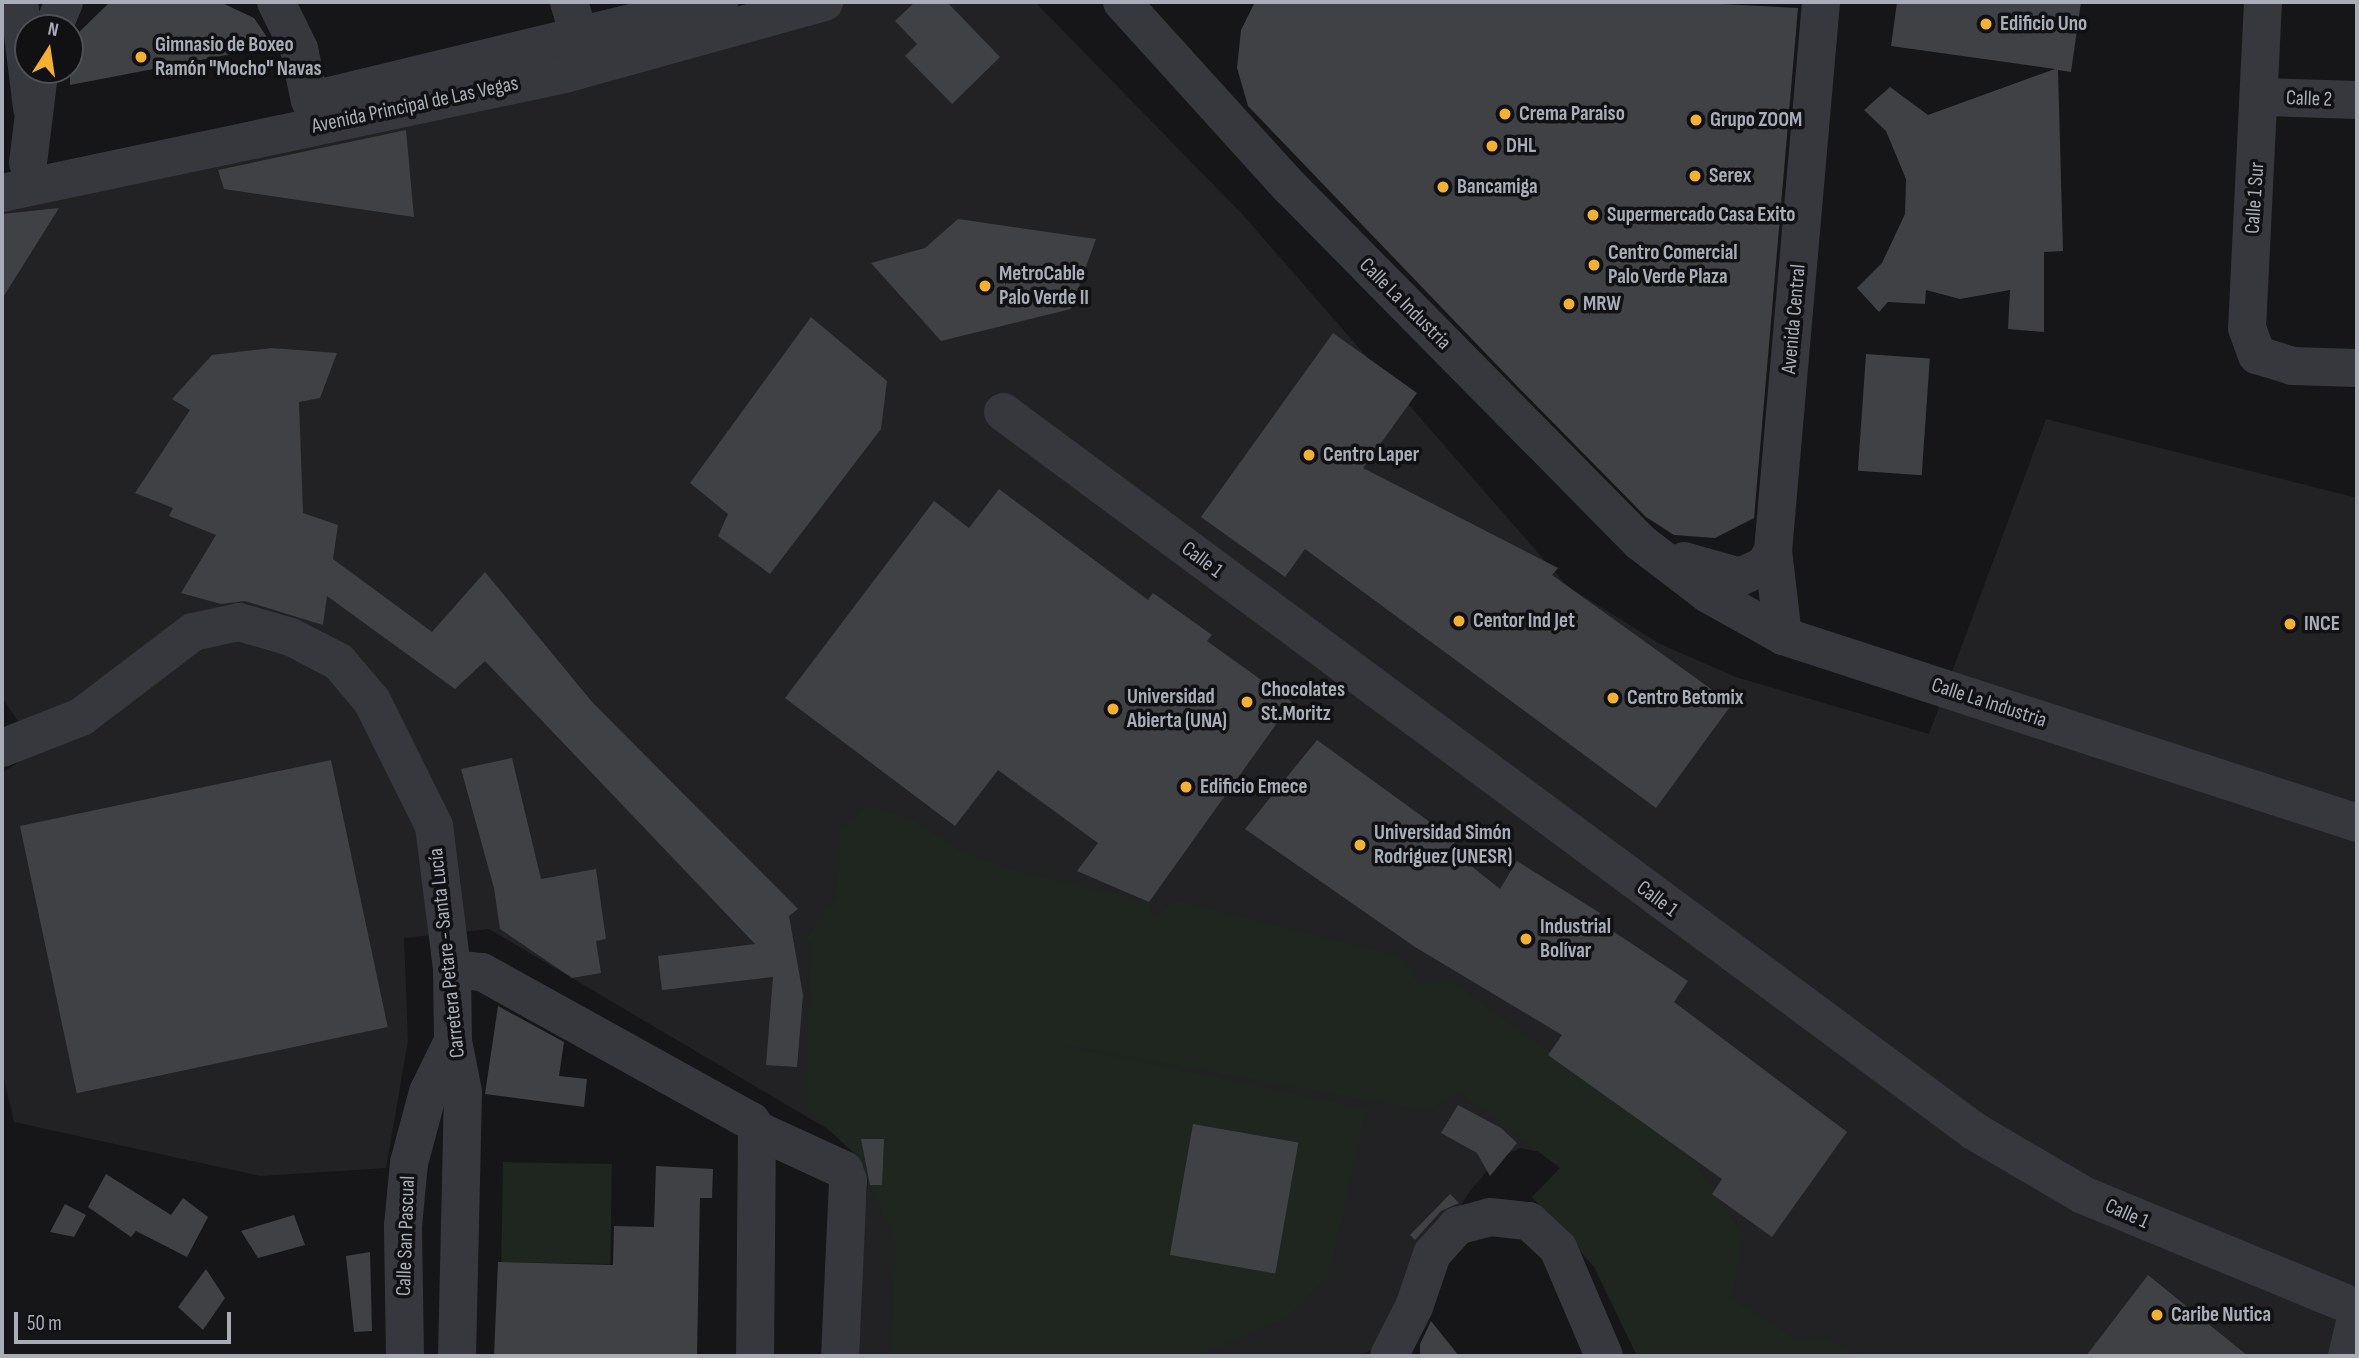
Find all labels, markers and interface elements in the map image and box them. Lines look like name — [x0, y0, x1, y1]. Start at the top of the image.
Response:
place label: Edificio Uno — [2000, 11, 2087, 37]
north arrow — [14, 14, 84, 84]
marker: Edificio Uno — [1978, 16, 1994, 32]
text: N — [46, 18, 60, 42]
place label: Gimnasio de Boxeo Ramón "Mocho" Navas — [155, 32, 322, 82]
marker: Gimnasio de Boxeo Ramón "Mocho" Navas — [133, 49, 149, 65]
street label: Avenida Principal de Las Vegas — [309, 71, 521, 139]
street label: Calle 2 — [2285, 86, 2333, 112]
place label: Crema Paraiso — [1519, 101, 1625, 127]
marker: Crema Paraiso — [1497, 106, 1513, 122]
place label: Grupo ZOOM — [1710, 107, 1802, 133]
marker: Grupo ZOOM — [1688, 112, 1704, 128]
place label: DHL — [1506, 133, 1536, 159]
marker: DHL — [1484, 138, 1500, 154]
street label: Calle 1 Sur — [2240, 161, 2270, 235]
place label: Serex — [1709, 163, 1751, 189]
marker: Serex — [1687, 168, 1703, 184]
place label: Bancamiga — [1457, 174, 1538, 200]
marker: Bancamiga — [1435, 179, 1451, 195]
place label: Supermercado Casa Exito — [1607, 202, 1795, 228]
marker: Supermercado Casa Exito — [1585, 207, 1601, 223]
place label: Centro Comercial Palo Verde Plaza — [1608, 240, 1738, 290]
street label: Calle La Industria — [1354, 253, 1456, 355]
marker: Centro Comercial Palo Verde Plaza — [1586, 257, 1602, 273]
place label: MetroCable Palo Verde II — [999, 261, 1089, 311]
street label: Avenida Central — [1777, 263, 1811, 375]
marker: MetroCable Palo Verde II — [977, 278, 993, 294]
place label: MRW — [1583, 291, 1621, 317]
marker: MRW — [1561, 296, 1577, 312]
place label: Centro Laper — [1323, 442, 1419, 468]
marker: Centro Laper — [1301, 447, 1317, 463]
street label: Calle 1 — [1177, 536, 1227, 584]
place label: Centor Ind Jet — [1473, 608, 1575, 634]
place label: INCE — [2304, 611, 2340, 637]
marker: Centor Ind Jet — [1451, 613, 1467, 629]
marker: INCE — [2282, 616, 2298, 632]
street label: Calle La Industria — [1928, 673, 2050, 733]
place label: Chocolates St.Moritz — [1261, 677, 1345, 727]
place label: Universidad Abierta (UNA) — [1127, 684, 1227, 734]
place label: Centro Betomix — [1627, 685, 1744, 711]
marker: Centro Betomix — [1605, 690, 1621, 706]
marker: Chocolates St.Moritz — [1239, 694, 1255, 710]
marker: Universidad Abierta (UNA) — [1105, 701, 1121, 717]
place label: Edificio Emece — [1200, 774, 1308, 800]
marker: Edificio Emece — [1178, 779, 1194, 795]
place label: Universidad Simón Rodriguez (UNESR) — [1374, 820, 1512, 870]
marker: Universidad Simón Rodriguez (UNESR) — [1352, 837, 1368, 853]
street label: Carretera Petare - Santa Lucía — [423, 847, 471, 1059]
street label: Calle 1 — [1632, 875, 1682, 923]
place label: Industrial Bolívar — [1540, 914, 1611, 964]
marker: Industrial Bolívar — [1518, 931, 1534, 947]
street label: Calle San Pascual — [391, 1175, 421, 1297]
street label: Calle 1 — [2101, 1193, 2153, 1235]
scale bar — [18, 1298, 234, 1342]
place label: Caribe Nutica — [2171, 1302, 2271, 1328]
marker: Caribe Nutica — [2149, 1307, 2165, 1323]
text: 50 m — [27, 1311, 62, 1336]

